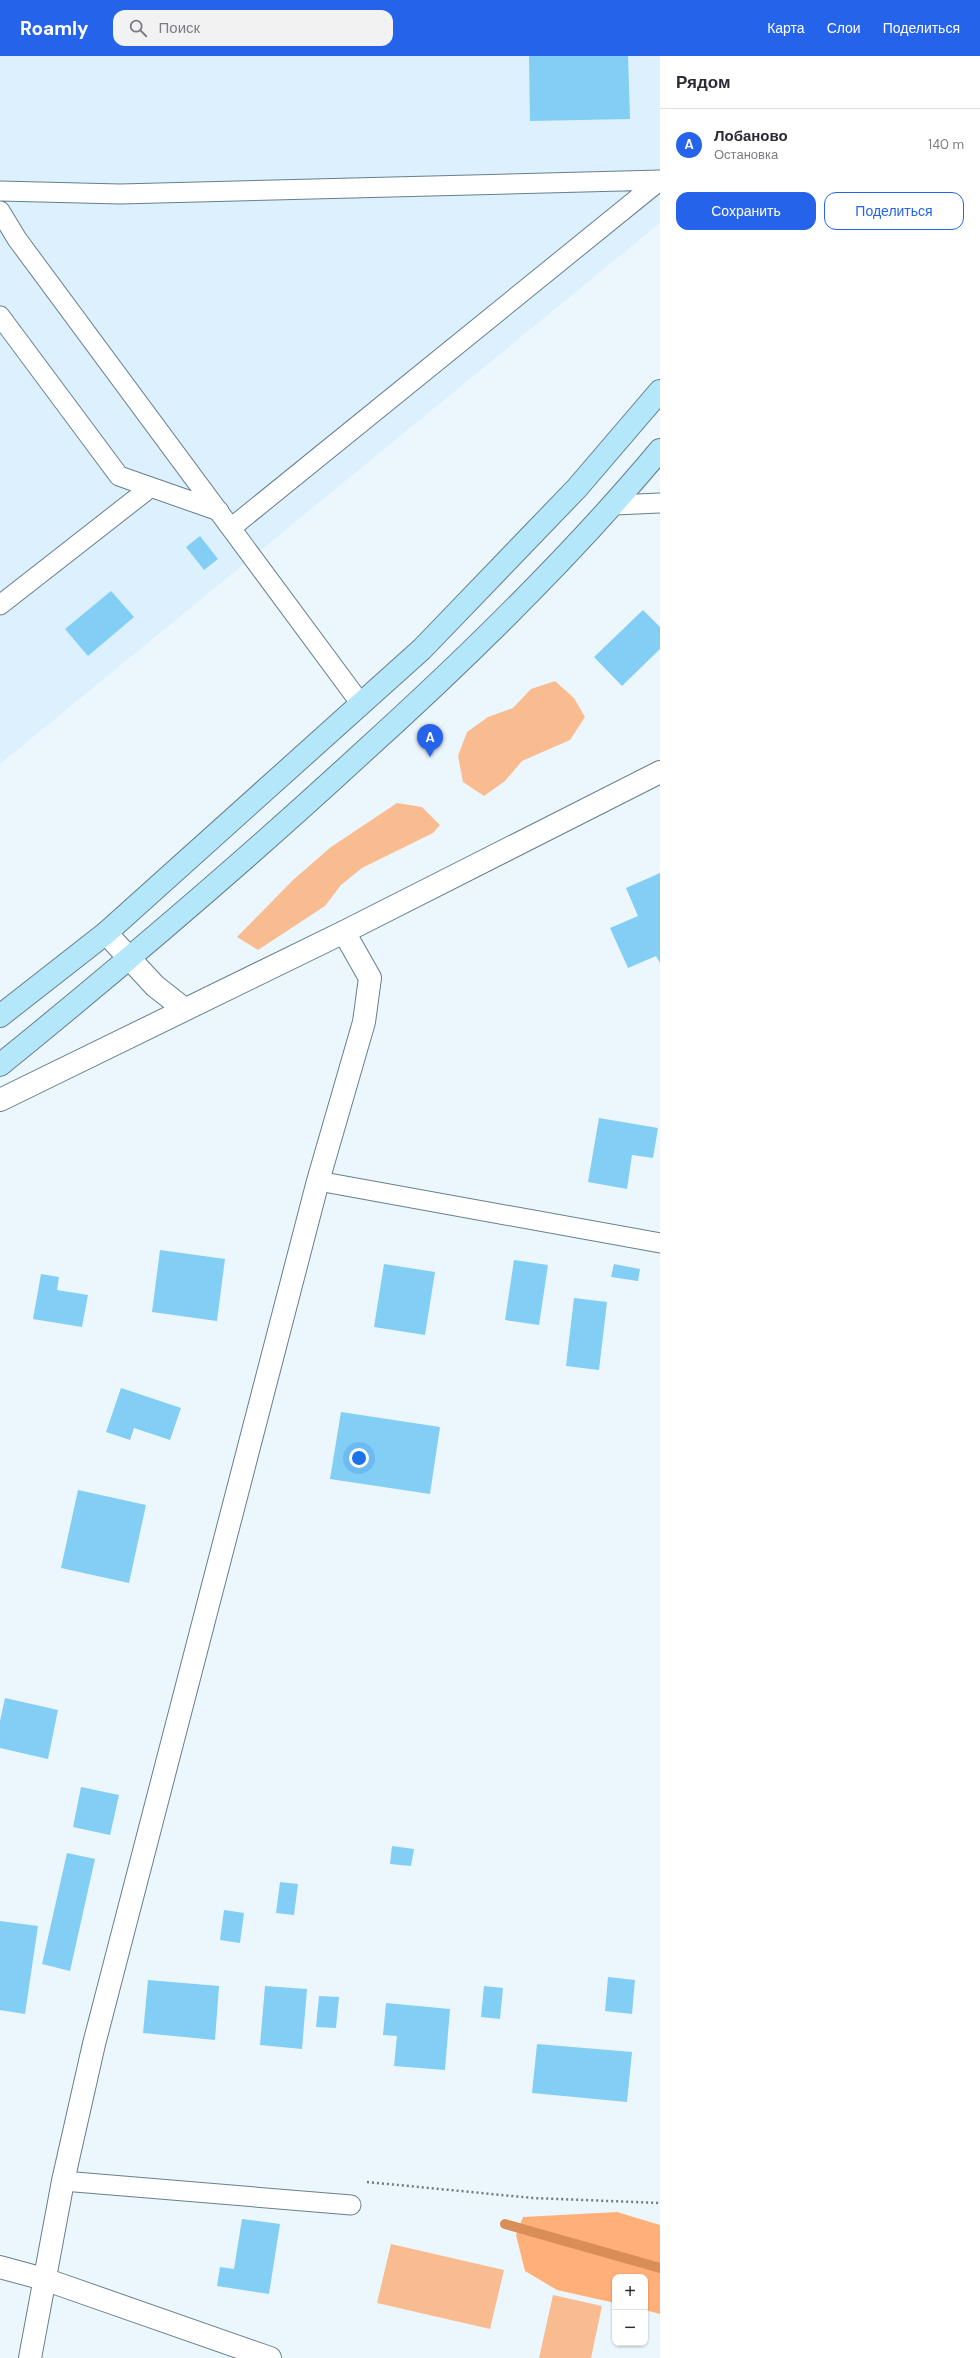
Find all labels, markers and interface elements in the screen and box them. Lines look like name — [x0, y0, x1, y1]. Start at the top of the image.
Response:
search box — [113, 10, 393, 46]
text: Roamly — [20, 16, 89, 41]
icon: search — [127, 17, 149, 39]
text: Поиск — [159, 18, 200, 38]
text: Карта — [767, 19, 805, 37]
text: Слои — [827, 19, 861, 37]
text: Поделиться — [883, 19, 960, 37]
text: Рядом — [676, 71, 731, 93]
text: Лобаново — [714, 126, 788, 146]
text: A — [684, 136, 694, 153]
text: 140 m — [928, 136, 964, 153]
text: Остановка — [714, 146, 778, 163]
button: Сохранить — [676, 192, 816, 230]
button: Поделиться — [824, 192, 964, 230]
pin: A — [417, 724, 443, 757]
your location — [349, 1448, 369, 1468]
map controls — [612, 2274, 648, 2346]
button: + — [612, 2274, 648, 2310]
button: − — [612, 2310, 648, 2346]

